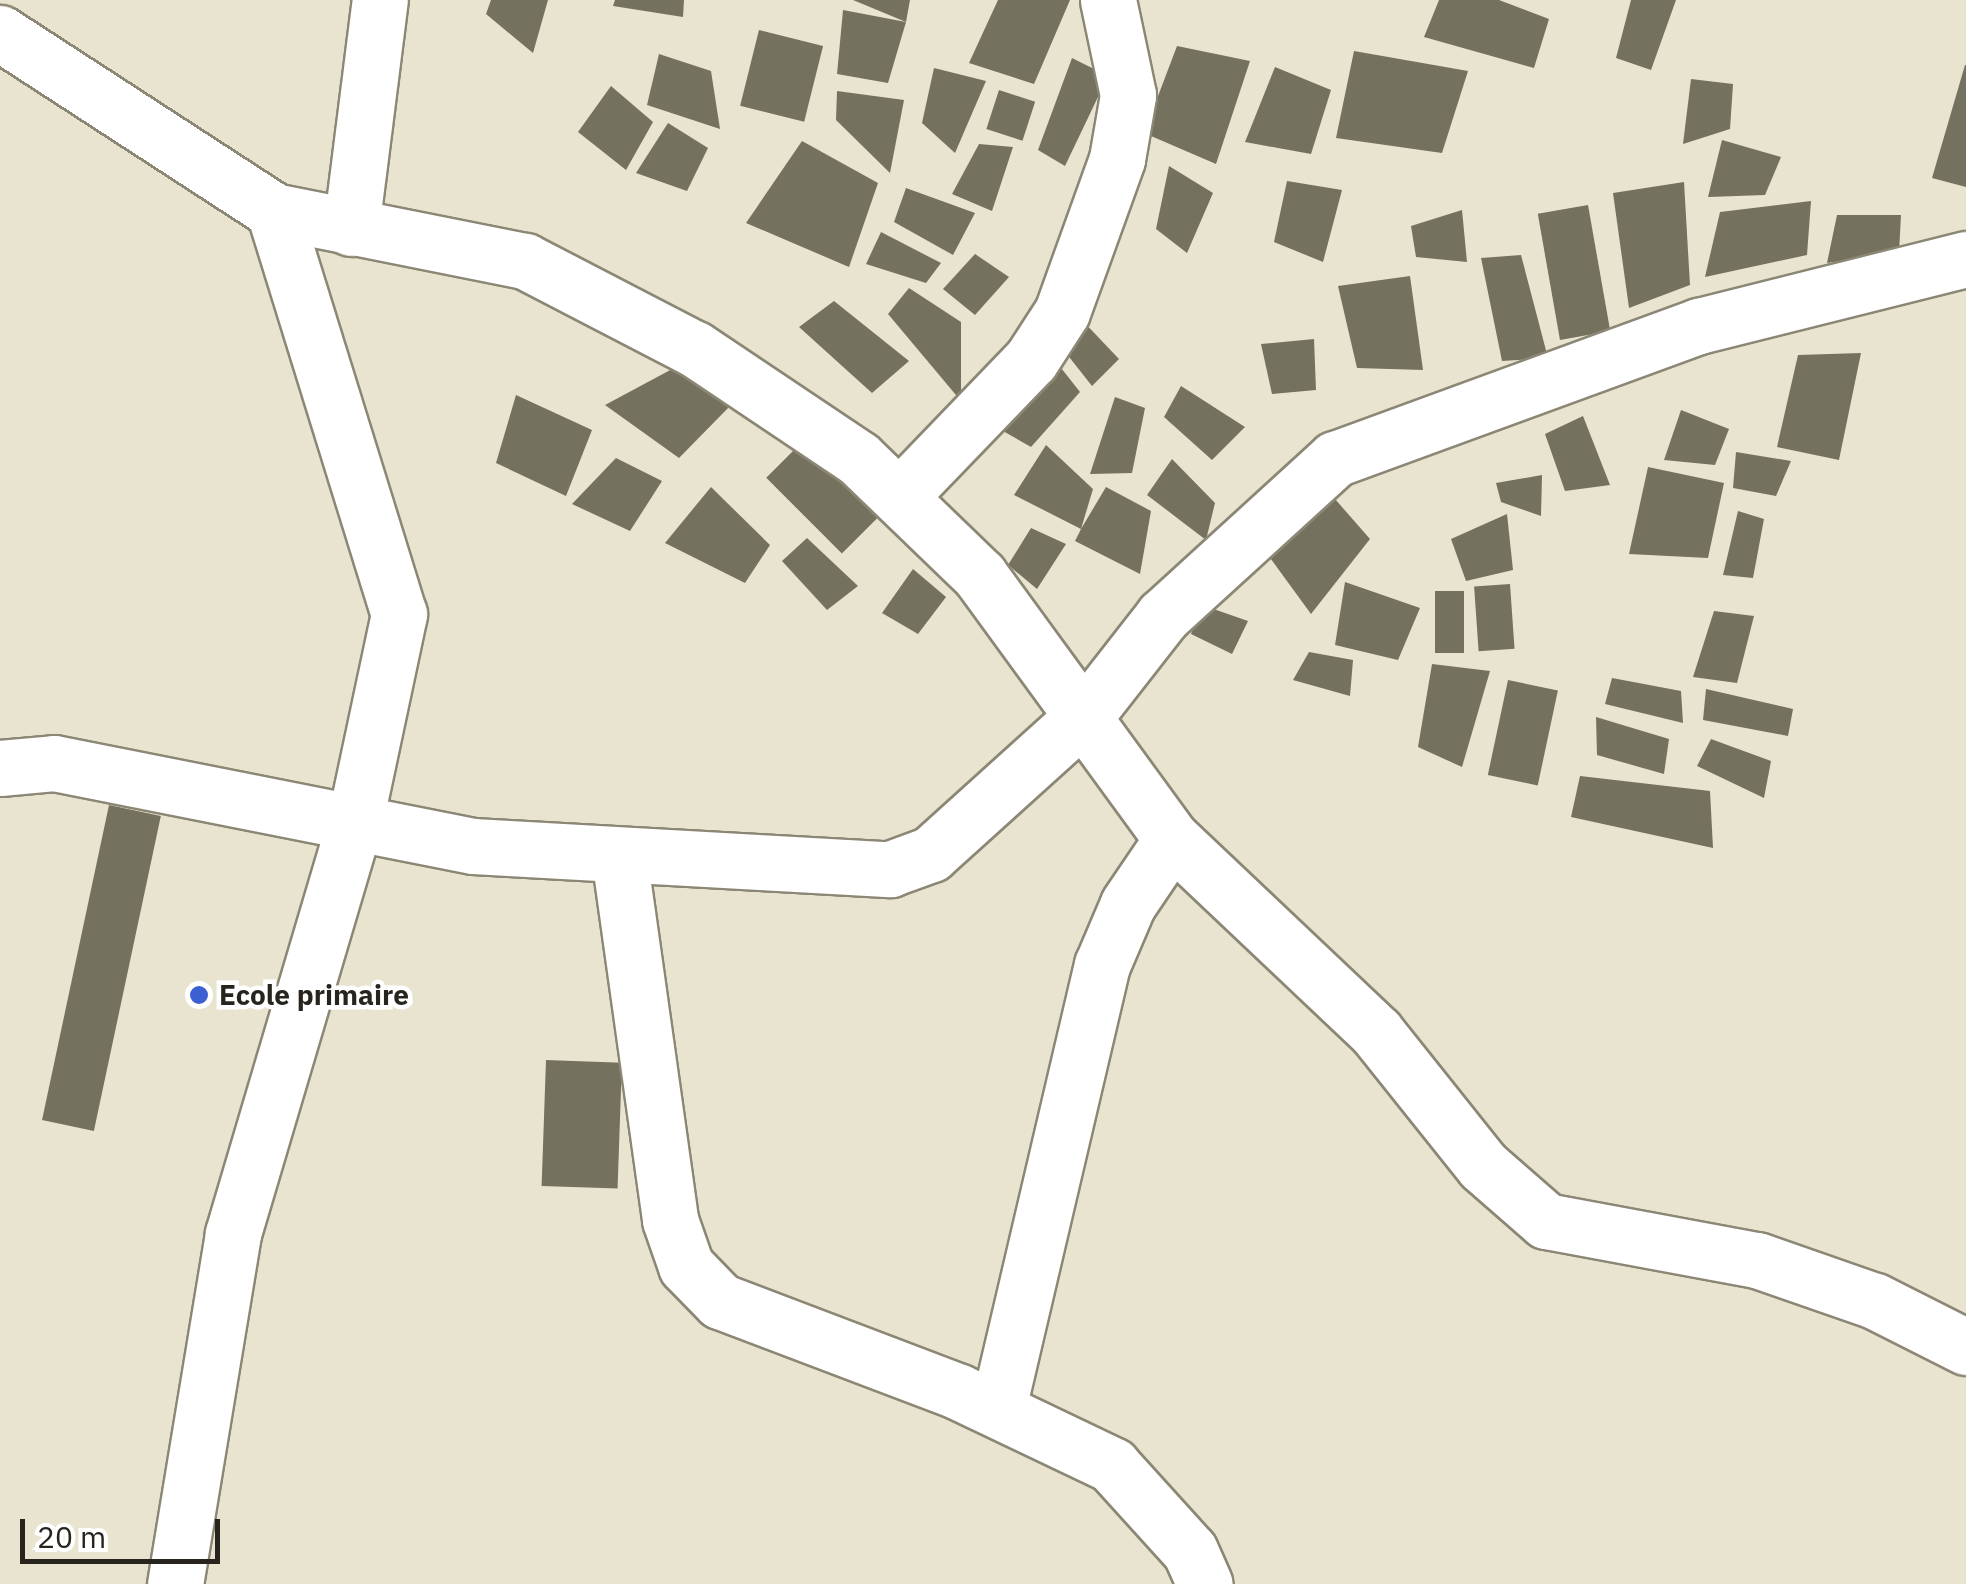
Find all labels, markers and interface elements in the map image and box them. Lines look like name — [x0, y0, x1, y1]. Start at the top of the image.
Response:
place label: Ecole primaire — [219, 978, 409, 1012]
marker: Ecole primaire — [188, 984, 210, 1006]
scale bar — [25, 1499, 225, 1561]
text: 20 m — [37, 1517, 106, 1556]

